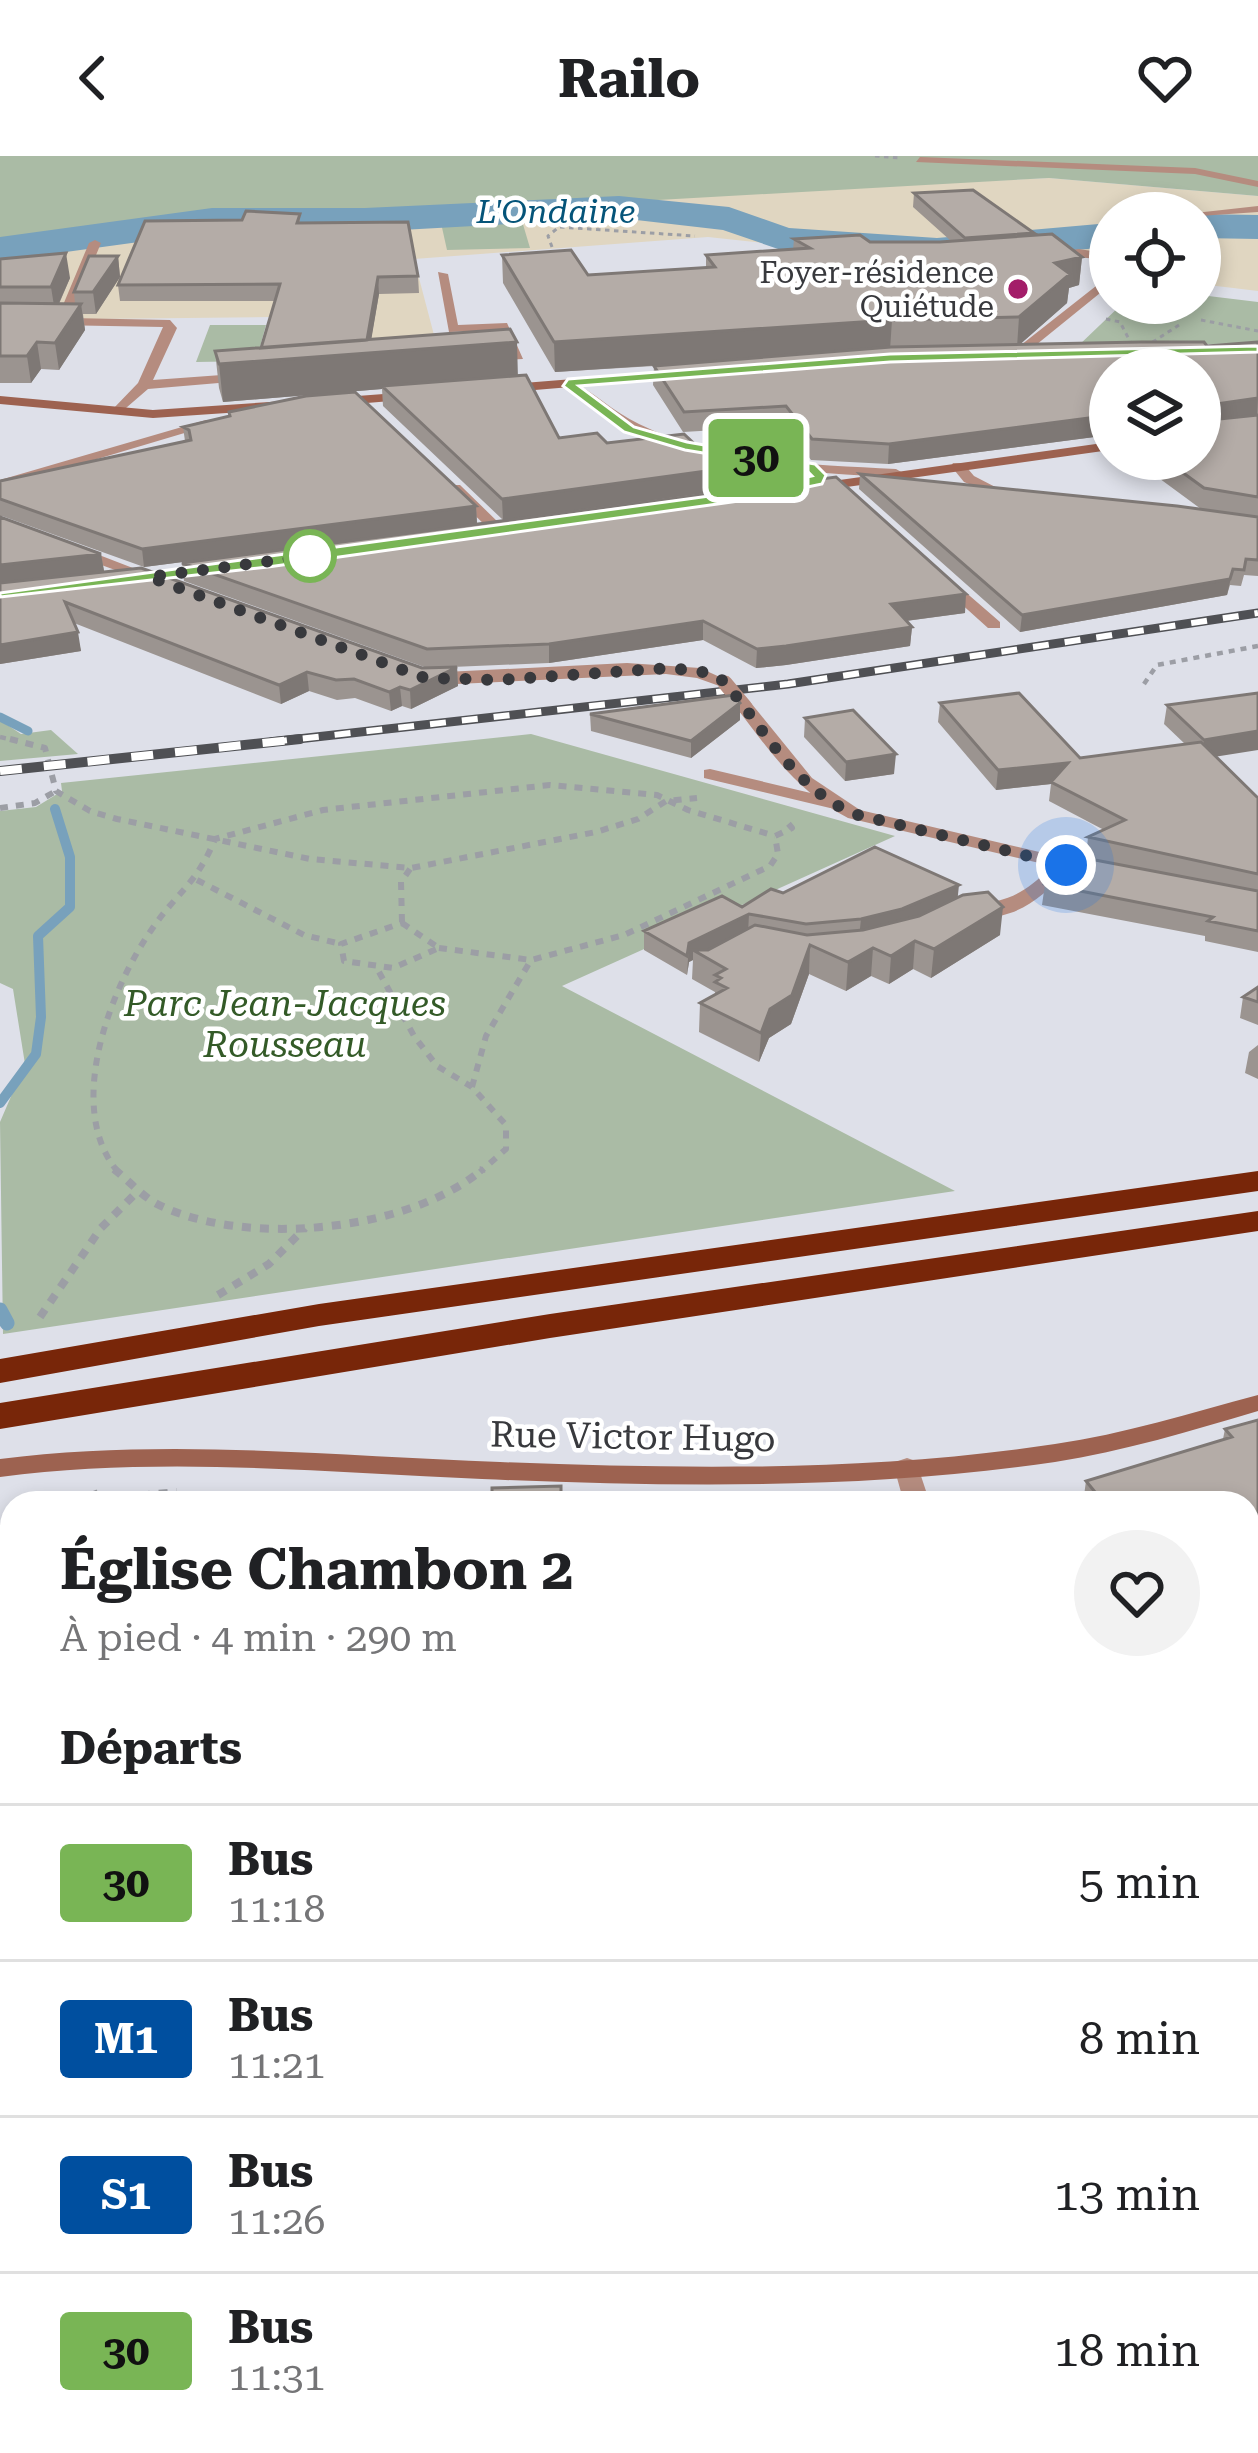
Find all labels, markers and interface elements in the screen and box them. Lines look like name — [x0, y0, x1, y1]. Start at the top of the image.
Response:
icon: back — [60, 45, 126, 111]
icon: heart — [1132, 45, 1198, 111]
text: Railo — [558, 47, 700, 110]
water label: L'Ondaine — [475, 192, 636, 231]
map controls — [1089, 192, 1221, 480]
button: locate — [1089, 192, 1221, 324]
place label: Foyer-résidence Quiétude — [759, 255, 994, 324]
marker: Foyer-résidence Quiétude — [1005, 276, 1031, 302]
button: layers — [1089, 348, 1221, 480]
line badge: 30 — [702, 419, 810, 497]
text: 30 — [732, 433, 780, 482]
unlabelled marker — [285, 531, 335, 581]
your location — [1036, 835, 1096, 895]
park label: Parc Jean-Jacques Rousseau — [123, 983, 446, 1066]
street label: Rue Victor Hugo — [490, 1414, 776, 1460]
button: heart — [1074, 1530, 1200, 1656]
text: Église Chambon 2 — [60, 1536, 574, 1603]
text: À pied · 4 min · 290 m — [60, 1615, 457, 1661]
text: Départs — [60, 1722, 242, 1775]
text: Bus — [228, 1833, 313, 1886]
text: 5 min — [1079, 1856, 1200, 1909]
text: 30 — [102, 1858, 150, 1907]
text: 11:18 — [228, 1886, 325, 1932]
text: Bus — [228, 1989, 313, 2042]
text: 8 min — [1079, 2012, 1200, 2065]
text: M1 — [94, 2014, 158, 2063]
text: 11:21 — [228, 2042, 325, 2088]
text: Bus — [228, 2145, 313, 2198]
text: 13 min — [1054, 2168, 1200, 2221]
text: S1 — [101, 2170, 151, 2219]
text: 11:26 — [228, 2198, 325, 2244]
text: Bus — [228, 2301, 313, 2354]
text: 18 min — [1054, 2324, 1200, 2377]
text: 30 — [102, 2326, 150, 2375]
text: 11:31 — [228, 2354, 325, 2400]

